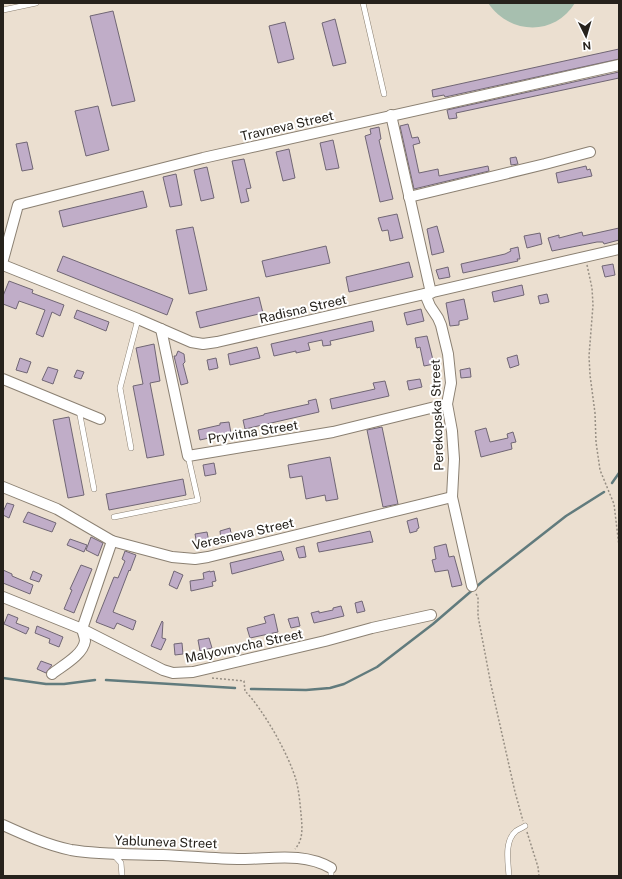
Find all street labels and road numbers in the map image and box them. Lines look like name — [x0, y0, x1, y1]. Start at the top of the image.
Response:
street label: Travneva Street — [239, 108, 335, 144]
street label: Radisna Street — [258, 292, 348, 326]
street label: Perekopska Street — [428, 359, 446, 471]
street label: Pryvitna Street — [207, 417, 299, 447]
street label: Veresneva Street — [191, 515, 295, 553]
street label: Malyovnycha Street — [184, 626, 304, 666]
street label: Yabluneva Street — [114, 833, 218, 851]

